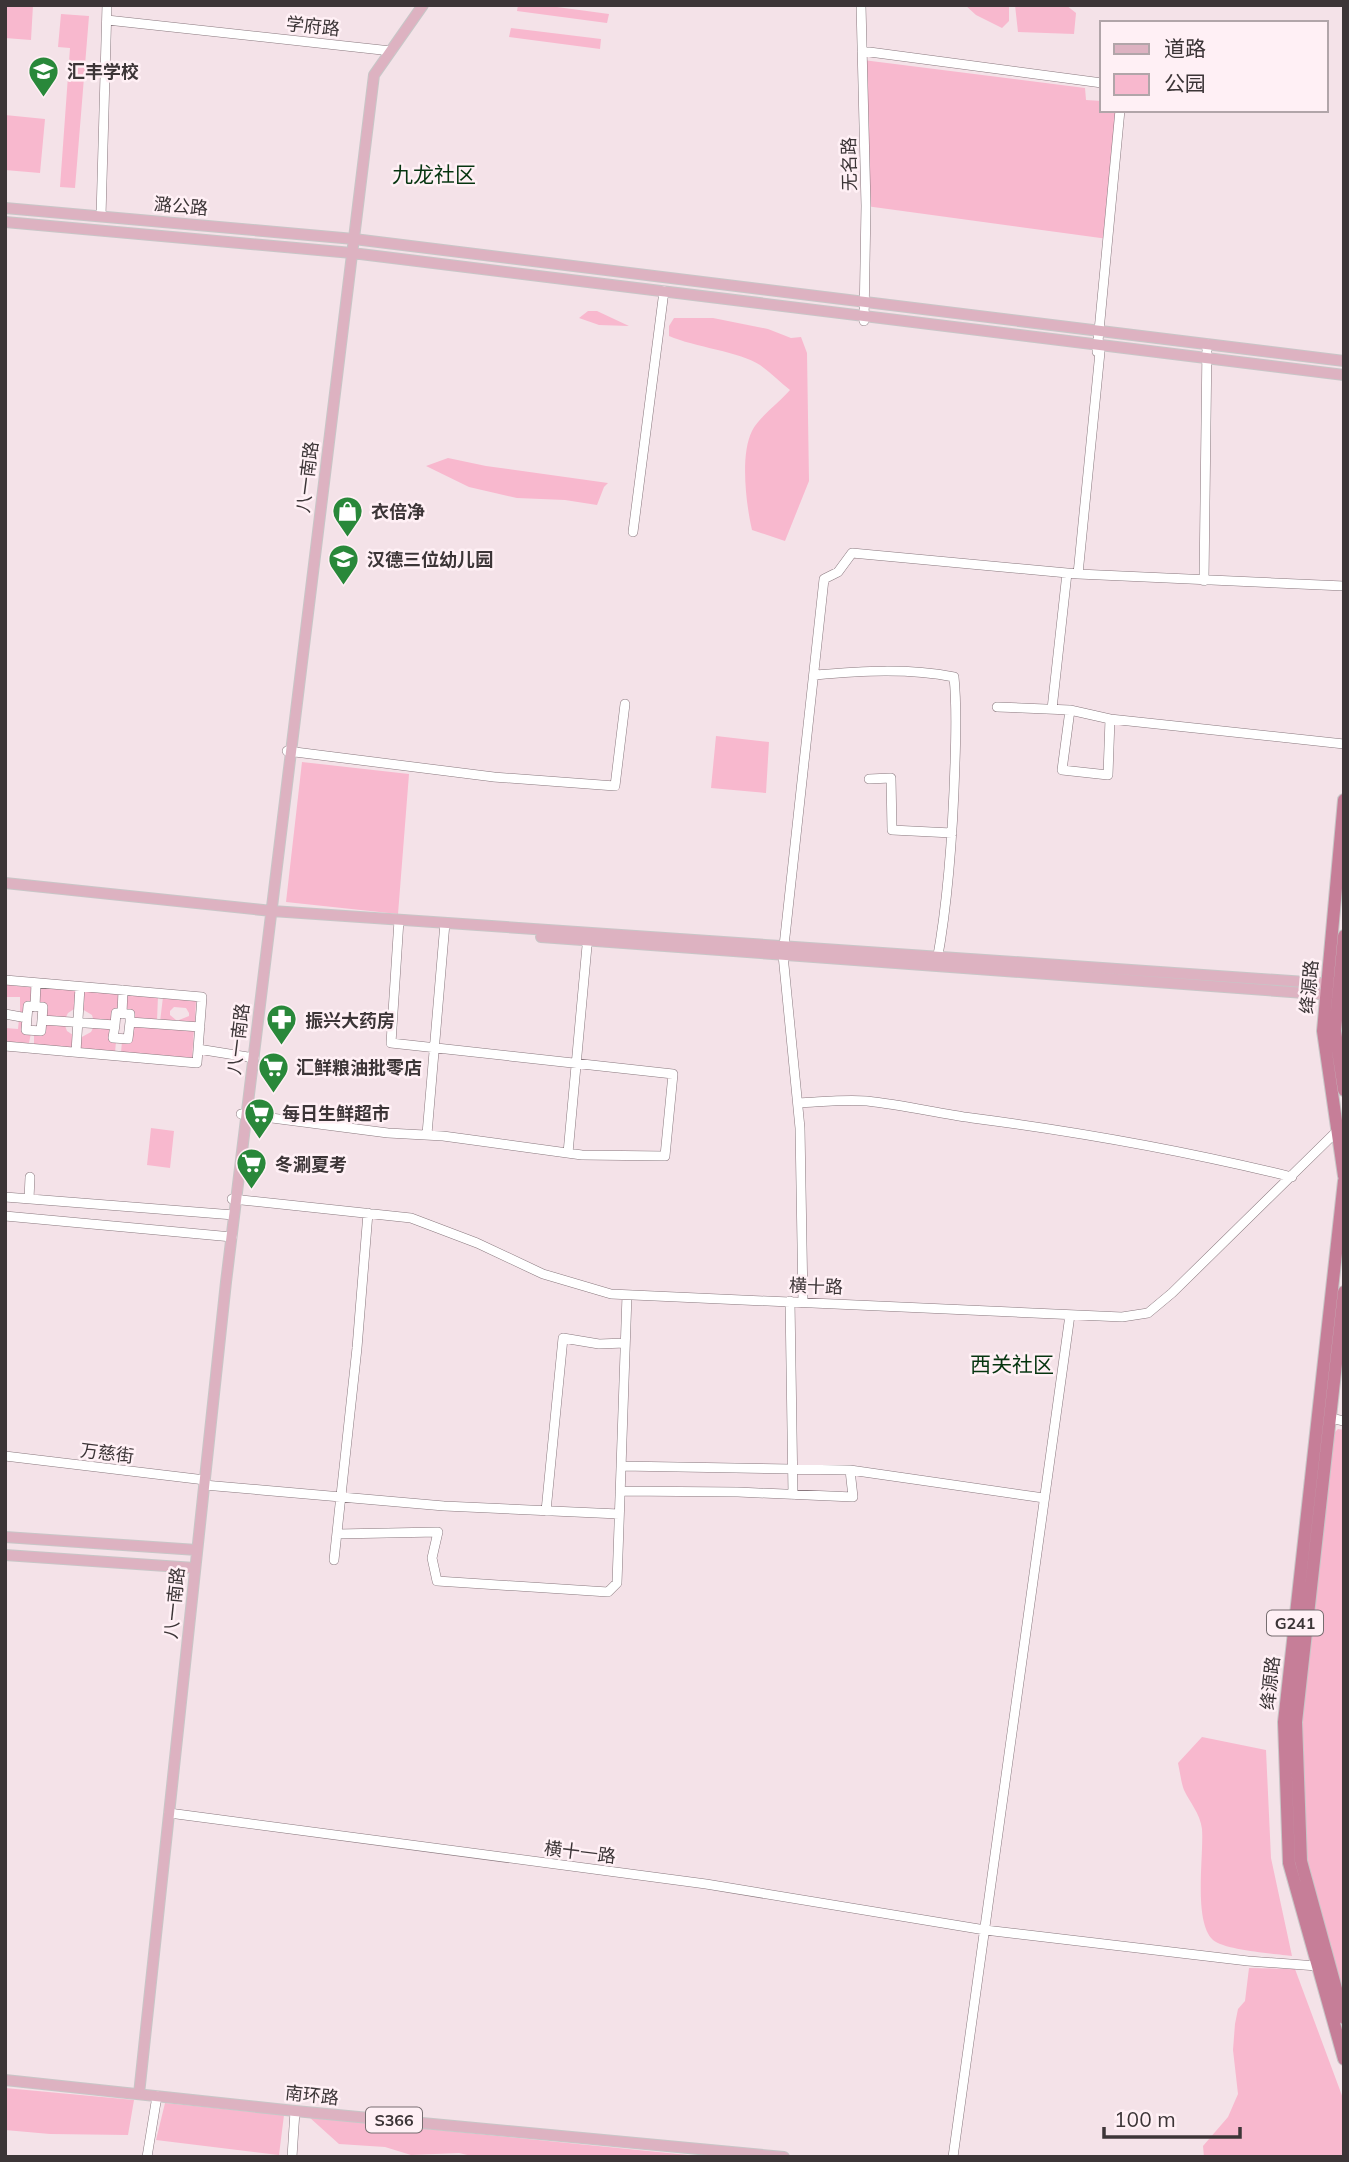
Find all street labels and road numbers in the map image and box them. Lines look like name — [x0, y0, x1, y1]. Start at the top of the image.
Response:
street label: 学府路 — [285, 12, 341, 40]
street label: 无名路 — [837, 137, 861, 191]
street label: 潞公路 — [153, 192, 209, 220]
street label: 八一南路 — [291, 440, 323, 514]
street label: 绛源路 — [1295, 959, 1323, 1015]
street label: 八一南路 — [222, 1002, 254, 1076]
street label: 横十路 — [789, 1274, 843, 1298]
street label: 万慈街 — [79, 1438, 135, 1468]
street label: 八一南路 — [159, 1566, 189, 1640]
road number: G241 — [1267, 1610, 1323, 1636]
street label: 绛源路 — [1256, 1655, 1284, 1711]
street label: 横十一路 — [543, 1836, 617, 1868]
street label: 南环路 — [284, 2081, 340, 2109]
road number: S366 — [366, 2108, 422, 2132]

